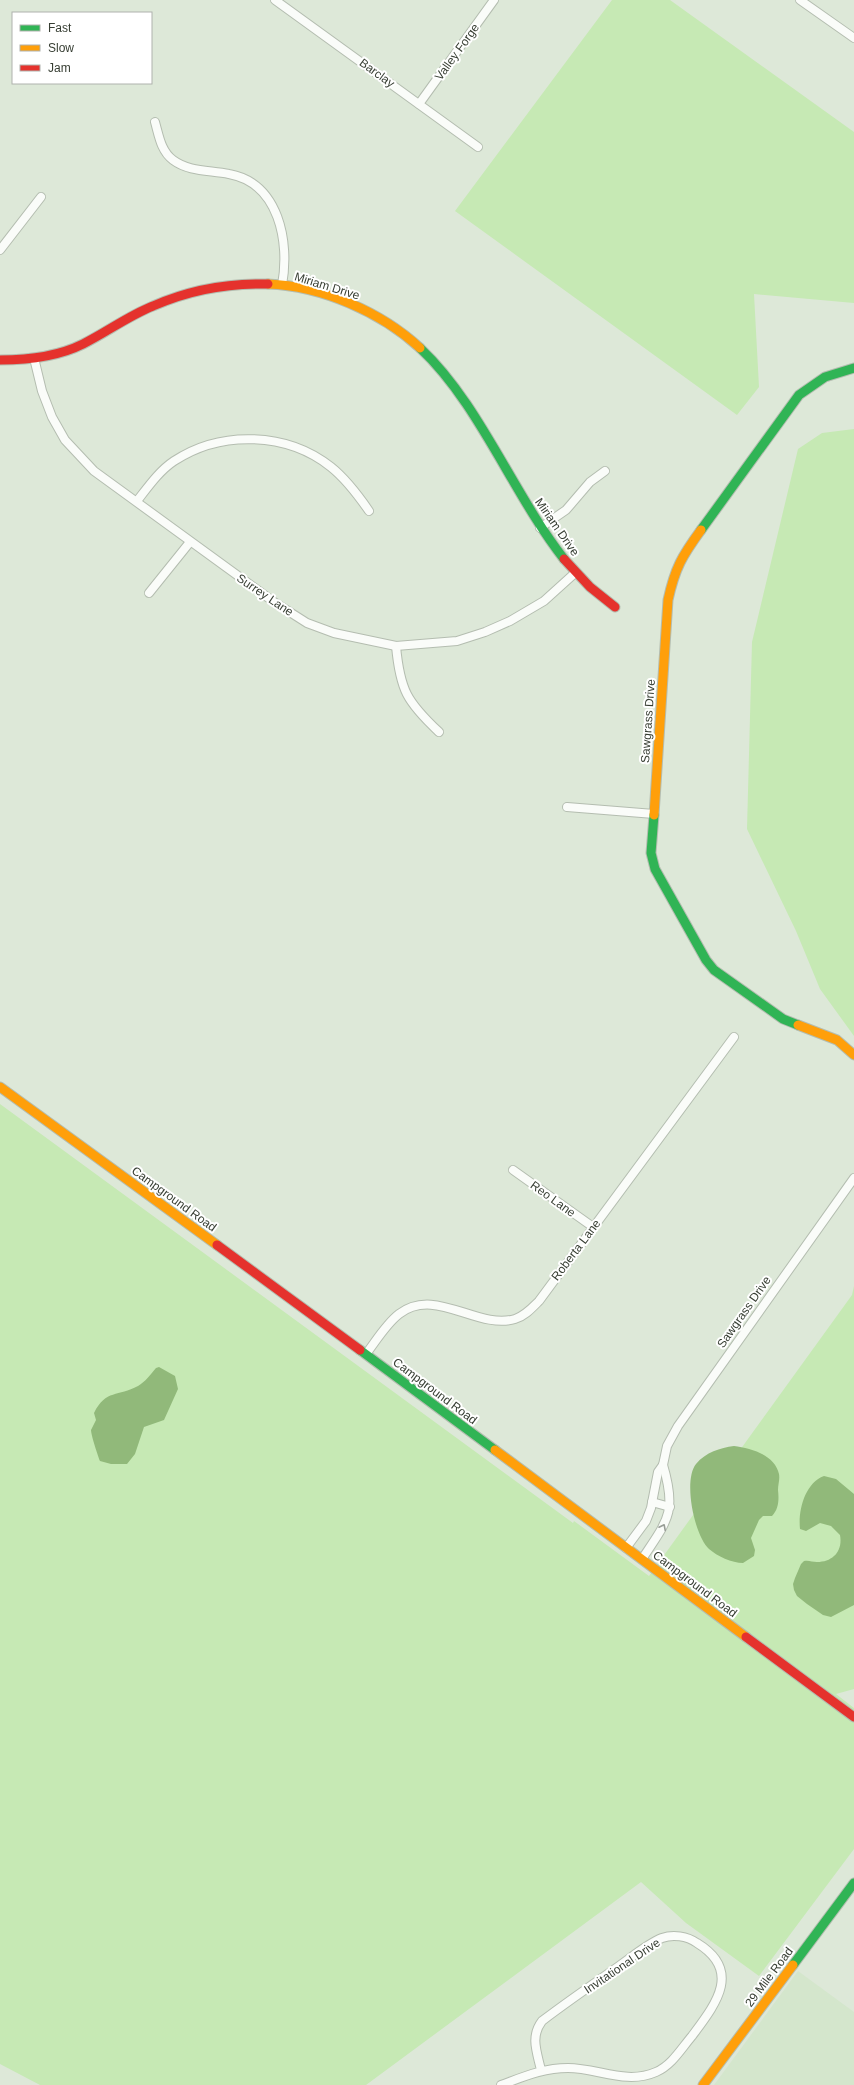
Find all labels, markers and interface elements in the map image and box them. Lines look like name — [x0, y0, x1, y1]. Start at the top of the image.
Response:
legend — [12, 12, 152, 84]
text: Fast — [48, 21, 72, 35]
street label: Valley Forge — [432, 21, 482, 83]
text: Slow — [48, 41, 74, 55]
street label: Barclay — [357, 56, 397, 90]
text: Jam — [48, 61, 71, 75]
street label: Miriam Drive — [293, 269, 362, 303]
street label: Miriam Drive — [532, 495, 582, 559]
street label: Surrey Lane — [234, 571, 296, 619]
street label: Sawgrass Drive — [638, 678, 658, 763]
street label: Campground Road — [129, 1164, 219, 1234]
street label: Reo Lane — [528, 1178, 578, 1220]
street label: Roberta Lane — [549, 1216, 604, 1283]
street label: Sawgrass Drive — [714, 1273, 774, 1350]
street label: Campground Road — [390, 1355, 480, 1427]
one-way arrow — [658, 1523, 666, 1531]
street label: Campground Road — [650, 1548, 740, 1620]
street label: Invitational Drive — [581, 1935, 663, 1997]
street label: 29 Mile Road — [742, 1945, 796, 2009]

